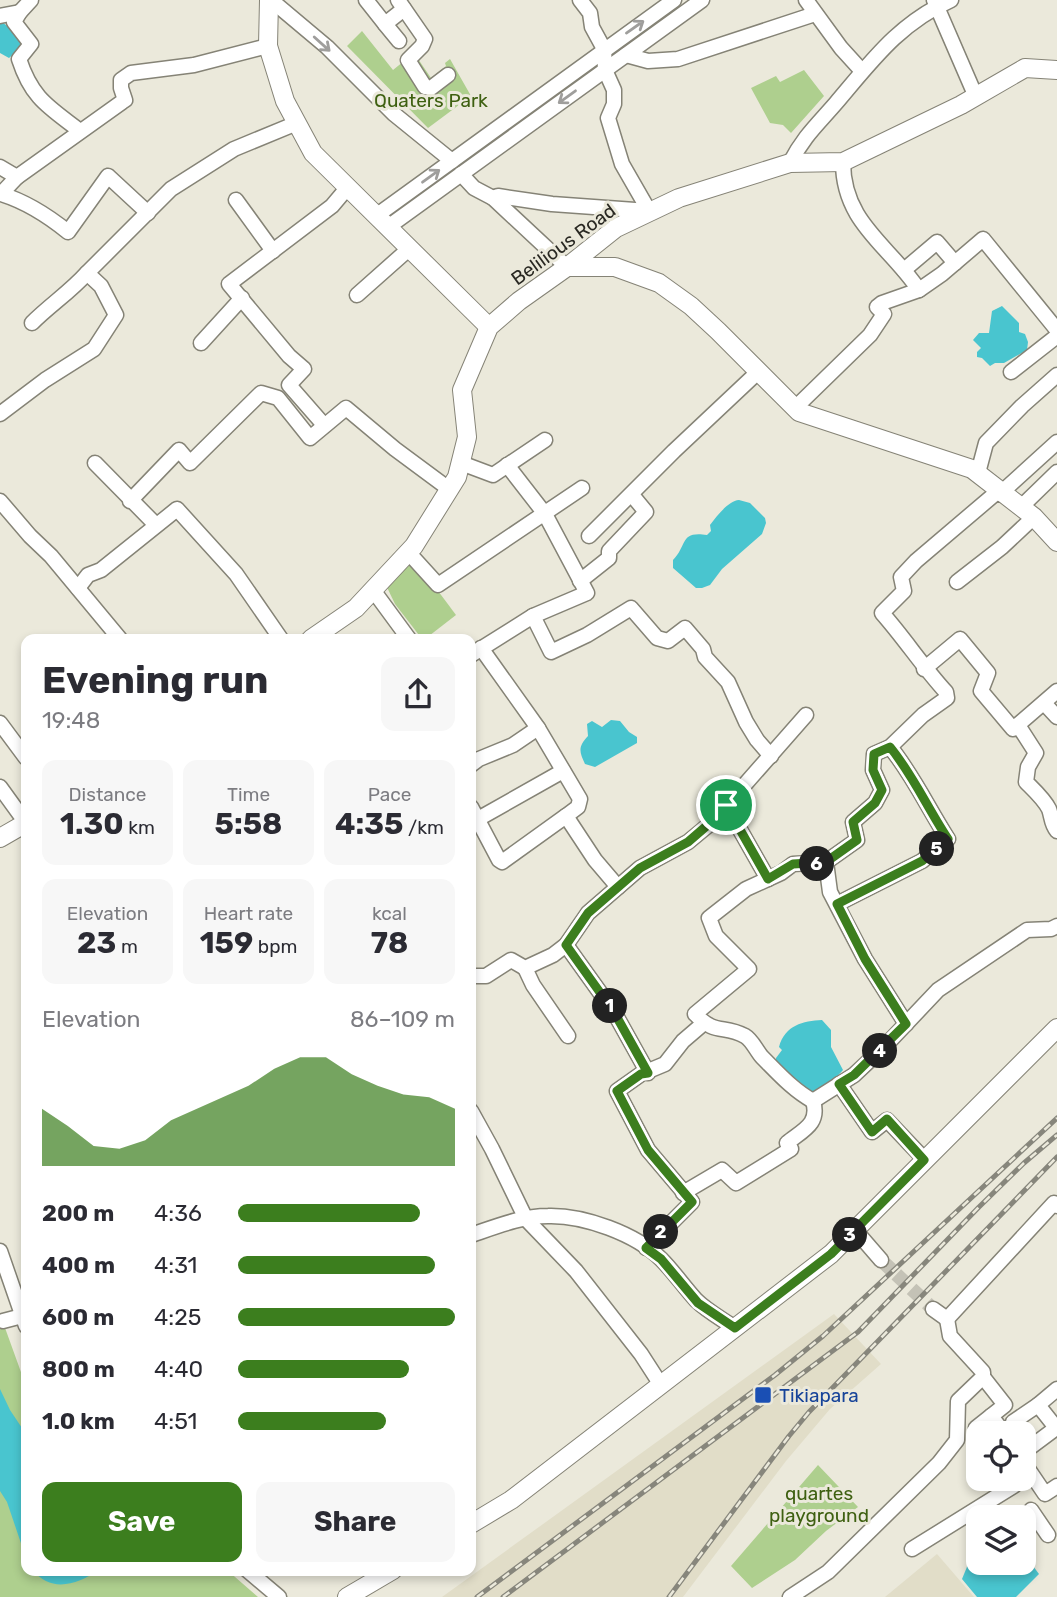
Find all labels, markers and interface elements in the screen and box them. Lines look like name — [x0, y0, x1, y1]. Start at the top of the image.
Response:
one-way arrow — [625, 20, 644, 34]
one-way arrow — [313, 36, 331, 52]
park label: Quaters Park — [374, 89, 488, 112]
one-way arrow — [558, 90, 577, 104]
one-way arrow — [421, 168, 440, 183]
street label: Belilious Road — [507, 199, 620, 290]
text: Evening run — [42, 657, 268, 703]
button: share — [381, 657, 455, 731]
text: 19:48 — [42, 706, 100, 734]
pin — [696, 775, 756, 835]
text: Distance — [69, 783, 146, 806]
text: Time — [227, 783, 270, 806]
text: Pace — [368, 783, 411, 806]
icon: arrive — [707, 786, 745, 824]
text: 1.30 — [60, 806, 124, 842]
text: 5:58 — [215, 806, 282, 842]
text: 4:35 — [335, 806, 403, 842]
text: km — [124, 816, 155, 839]
text: /km — [403, 816, 444, 839]
pin: 5 — [920, 832, 954, 866]
text: 5 — [930, 837, 943, 860]
pin: 6 — [800, 846, 834, 882]
text: 6 — [810, 852, 823, 875]
text: Elevation — [67, 902, 148, 925]
text: Heart rate — [204, 902, 293, 925]
text: kcal — [372, 902, 407, 925]
text: 23 — [77, 925, 116, 961]
text: 159 — [200, 925, 253, 961]
text: 78 — [371, 925, 408, 961]
text: m — [116, 935, 138, 958]
text: bpm — [253, 935, 297, 958]
pin: 1 — [592, 988, 628, 1024]
text: 1 — [605, 994, 614, 1017]
text: Elevation — [42, 1005, 141, 1033]
text: 86–109 m — [350, 1005, 455, 1033]
pin: 4 — [862, 1034, 898, 1068]
text: 4 — [873, 1039, 886, 1062]
text: 200 m — [42, 1199, 114, 1227]
text: 4:36 — [154, 1199, 202, 1227]
pin: 2 — [644, 1214, 678, 1250]
pin: 3 — [832, 1218, 868, 1252]
text: 2 — [654, 1220, 667, 1243]
text: 3 — [843, 1223, 856, 1246]
text: 400 m — [42, 1251, 115, 1279]
text: 4:31 — [154, 1251, 197, 1279]
text: 600 m — [42, 1303, 114, 1331]
text: 4:25 — [154, 1303, 201, 1331]
text: 800 m — [42, 1355, 115, 1383]
text: 4:40 — [154, 1355, 203, 1383]
place label: Tikiapara — [779, 1384, 859, 1407]
marker: Tikiapara — [753, 1385, 773, 1405]
text: 1.0 km — [42, 1407, 115, 1435]
text: 4:51 — [154, 1407, 197, 1435]
map controls — [966, 1421, 1036, 1575]
button: locate — [966, 1421, 1036, 1491]
button: Save — [42, 1482, 242, 1562]
button: Share — [256, 1482, 455, 1562]
park label: quartes playground — [769, 1482, 869, 1527]
button: layers — [966, 1505, 1036, 1575]

